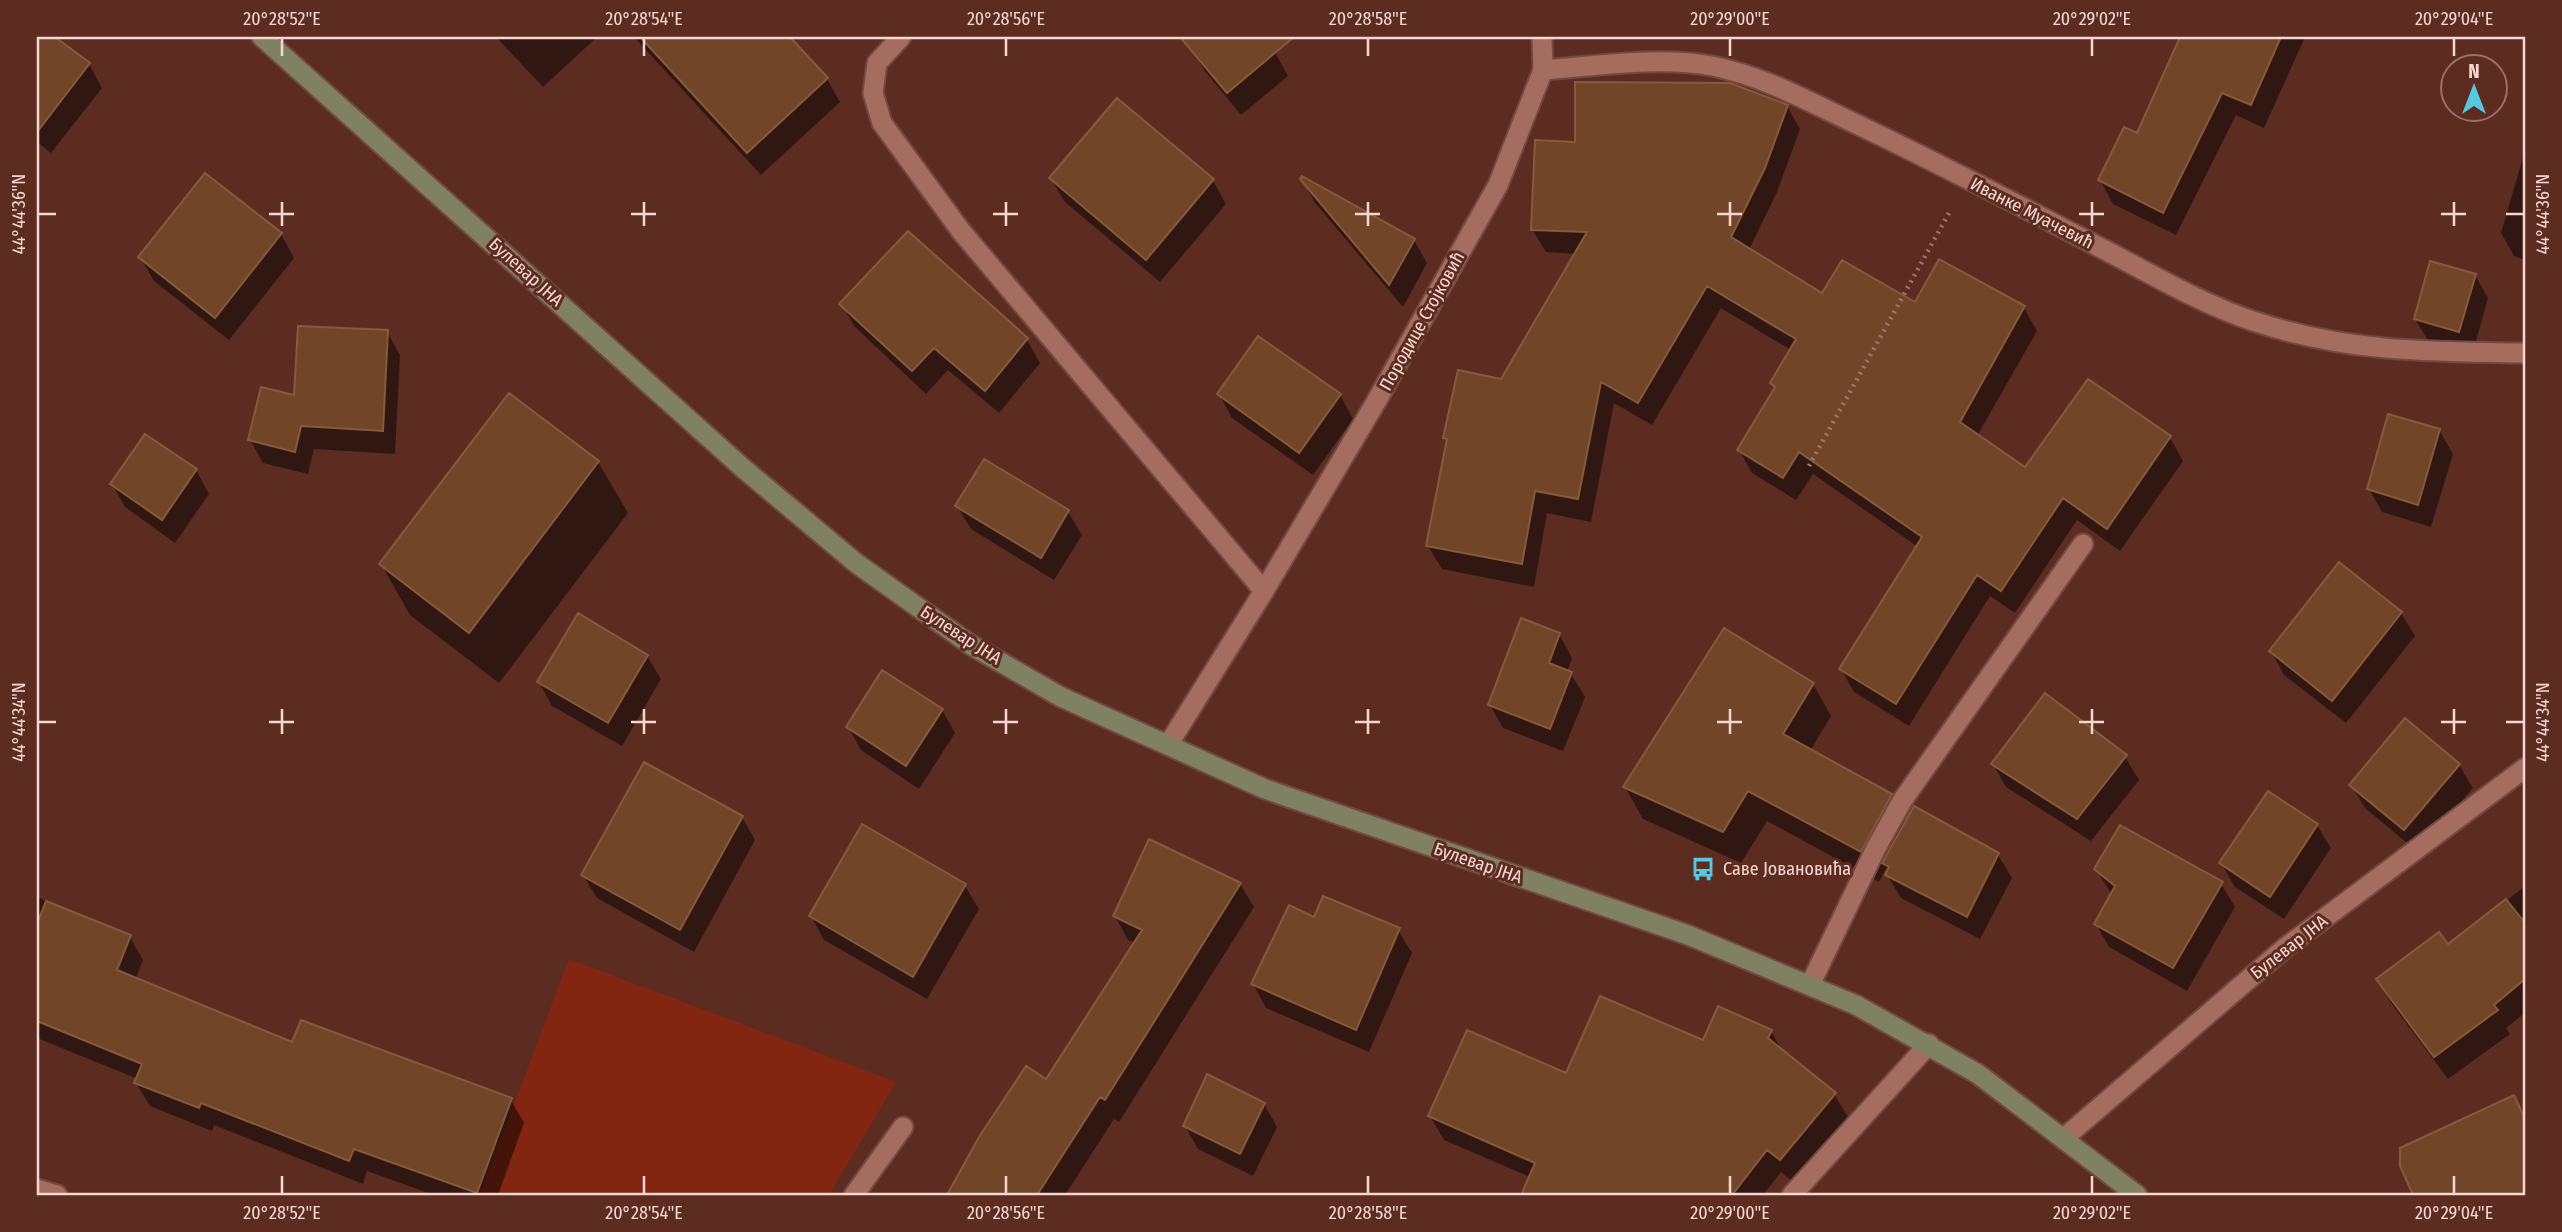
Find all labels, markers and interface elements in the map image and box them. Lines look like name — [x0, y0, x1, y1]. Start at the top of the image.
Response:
text: 20°28'52"E — [243, 8, 321, 30]
text: 20°28'54"E — [605, 8, 683, 30]
text: 20°28'56"E — [967, 8, 1045, 30]
text: 20°28'58"E — [1329, 8, 1407, 30]
text: 20°29'00"E — [1690, 8, 1770, 30]
text: 20°29'02"E — [2053, 8, 2131, 30]
text: 20°29'04"E — [2415, 8, 2493, 30]
north arrow — [2440, 52, 2510, 122]
text: N — [2468, 60, 2480, 83]
street label: Иванке Муачевић — [1967, 173, 2097, 253]
text: 44°44'36"N — [8, 174, 30, 254]
text: 44°44'36"N — [2532, 174, 2554, 254]
street label: Булевар ЈНА — [484, 233, 568, 311]
street label: Породице Стојковић — [1375, 248, 1469, 394]
street label: Булевар ЈНА — [916, 601, 1006, 670]
text: 44°44'34"N — [8, 682, 30, 762]
text: 44°44'34"N — [2532, 682, 2554, 762]
street label: Булевар ЈНА — [1431, 838, 1526, 889]
bus stop icon: Саве Јовановића — [1689, 855, 1717, 883]
place label: Саве Јовановића — [1723, 858, 1851, 880]
street label: Булевар ЈНА — [2246, 910, 2332, 984]
text: 20°28'52"E — [243, 1202, 321, 1224]
text: 20°28'54"E — [605, 1202, 683, 1224]
text: 20°28'56"E — [967, 1202, 1045, 1224]
text: 20°28'58"E — [1329, 1202, 1407, 1224]
text: 20°29'00"E — [1690, 1202, 1770, 1224]
text: 20°29'02"E — [2053, 1202, 2131, 1224]
text: 20°29'04"E — [2415, 1202, 2493, 1224]

